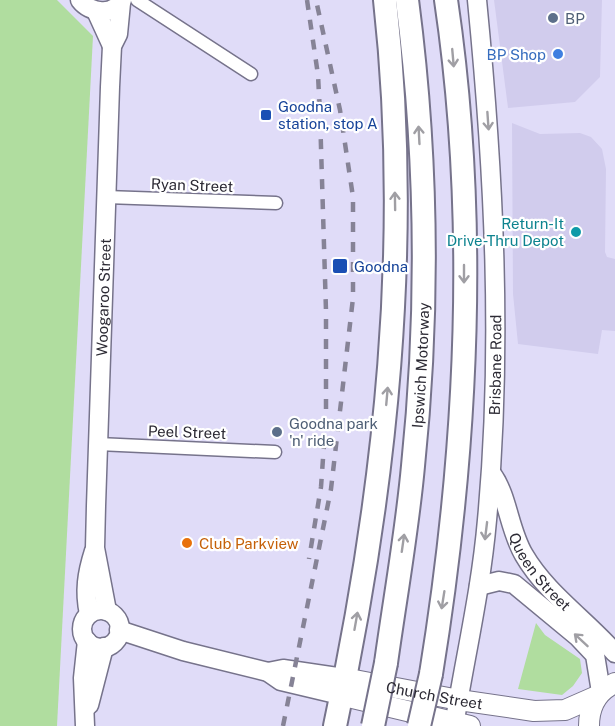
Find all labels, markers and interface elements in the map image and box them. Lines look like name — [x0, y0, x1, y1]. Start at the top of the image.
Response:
place label: BP — [565, 10, 585, 27]
marker: BP — [546, 11, 560, 25]
place label: BP Shop — [487, 46, 546, 63]
marker: BP Shop — [551, 47, 565, 61]
one-way arrow — [448, 48, 459, 68]
place label: Goodna station, stop A — [278, 98, 378, 132]
marker: Goodna station, stop A — [259, 108, 273, 122]
one-way arrow — [483, 111, 494, 130]
one-way arrow — [414, 125, 425, 145]
street label: Ryan Street — [151, 175, 234, 195]
one-way arrow — [389, 191, 401, 211]
place label: Return-It Drive-Thru Depot — [447, 215, 564, 249]
marker: Return-It Drive-Thru Depot — [569, 225, 583, 239]
street label: Woogaroo Street — [93, 238, 113, 357]
marker: Goodna — [331, 257, 349, 275]
place label: Goodna — [354, 258, 408, 275]
one-way arrow — [458, 263, 470, 283]
street label: Ipswich Motorway — [408, 302, 432, 429]
street label: Brisbane Road — [485, 315, 504, 416]
one-way arrow — [382, 386, 393, 406]
place label: Goodna park 'n' ride — [289, 415, 378, 449]
street label: Peel Street — [148, 422, 227, 442]
marker: Goodna park 'n' ride — [270, 425, 284, 439]
one-way arrow — [480, 521, 491, 540]
street label: Queen Street — [506, 530, 575, 614]
one-way arrow — [397, 534, 408, 553]
place label: Club Parkview — [199, 535, 299, 552]
marker: Club Parkview — [180, 536, 194, 550]
one-way arrow — [437, 590, 448, 610]
one-way arrow — [351, 611, 362, 631]
one-way arrow — [574, 633, 589, 647]
street label: Church Street — [385, 678, 484, 712]

